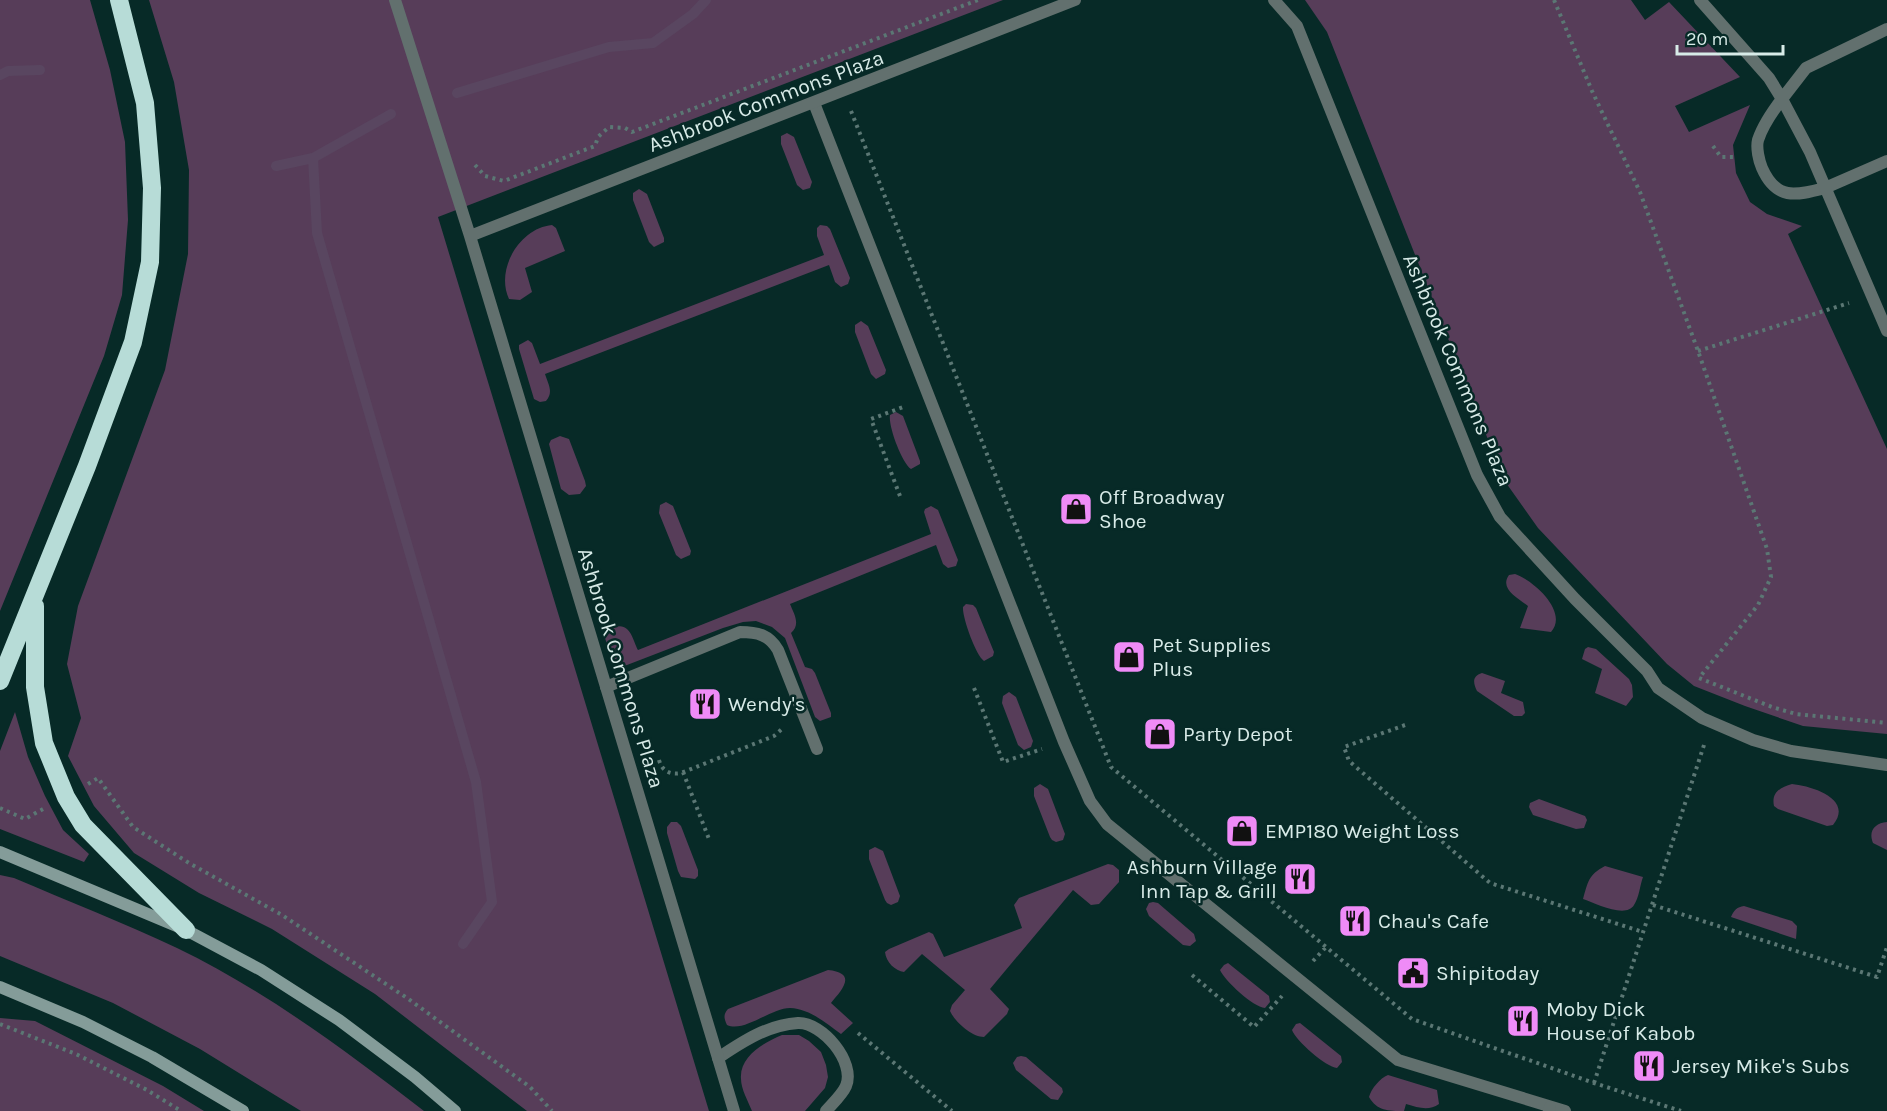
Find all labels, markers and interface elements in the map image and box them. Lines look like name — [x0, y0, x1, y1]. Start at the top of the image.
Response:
scale bar — [1677, 18, 1784, 56]
text: 20 m — [1686, 28, 1728, 50]
street label: Ashbrook Commons Plaza — [645, 45, 887, 157]
street label: Ashbrook Commons Plaza — [1398, 250, 1518, 490]
place label: Off Broadway Shoe — [1099, 485, 1225, 533]
shop icon: Off Broadway Shoe — [1058, 491, 1094, 527]
street label: Ashbrook Commons Plaza — [573, 545, 669, 791]
place label: Pet Supplies Plus — [1152, 633, 1271, 681]
shop icon: Pet Supplies Plus — [1111, 639, 1147, 675]
restaurant icon: Wendy's — [687, 686, 723, 722]
place label: Wendy's — [728, 692, 806, 716]
shop icon: Party Depot — [1142, 716, 1178, 752]
place label: Party Depot — [1183, 722, 1293, 746]
shop icon: EMP180 Weight Loss — [1224, 813, 1260, 849]
place label: EMP180 Weight Loss — [1265, 819, 1459, 843]
place label: Ashburn Village Inn Tap & Grill — [1127, 855, 1277, 903]
restaurant icon: Ashburn Village Inn Tap & Grill — [1282, 861, 1318, 897]
restaurant icon: Chau's Cafe — [1337, 903, 1373, 939]
place label: Chau's Cafe — [1378, 909, 1489, 933]
public building icon: Shipitoday — [1395, 955, 1431, 991]
place label: Shipitoday — [1436, 961, 1540, 985]
place label: Moby Dick House of Kabob — [1546, 997, 1695, 1045]
restaurant icon: Moby Dick House of Kabob — [1505, 1003, 1541, 1039]
restaurant icon: Jersey Mike's Subs — [1631, 1048, 1667, 1084]
place label: Jersey Mike's Subs — [1672, 1054, 1850, 1078]

